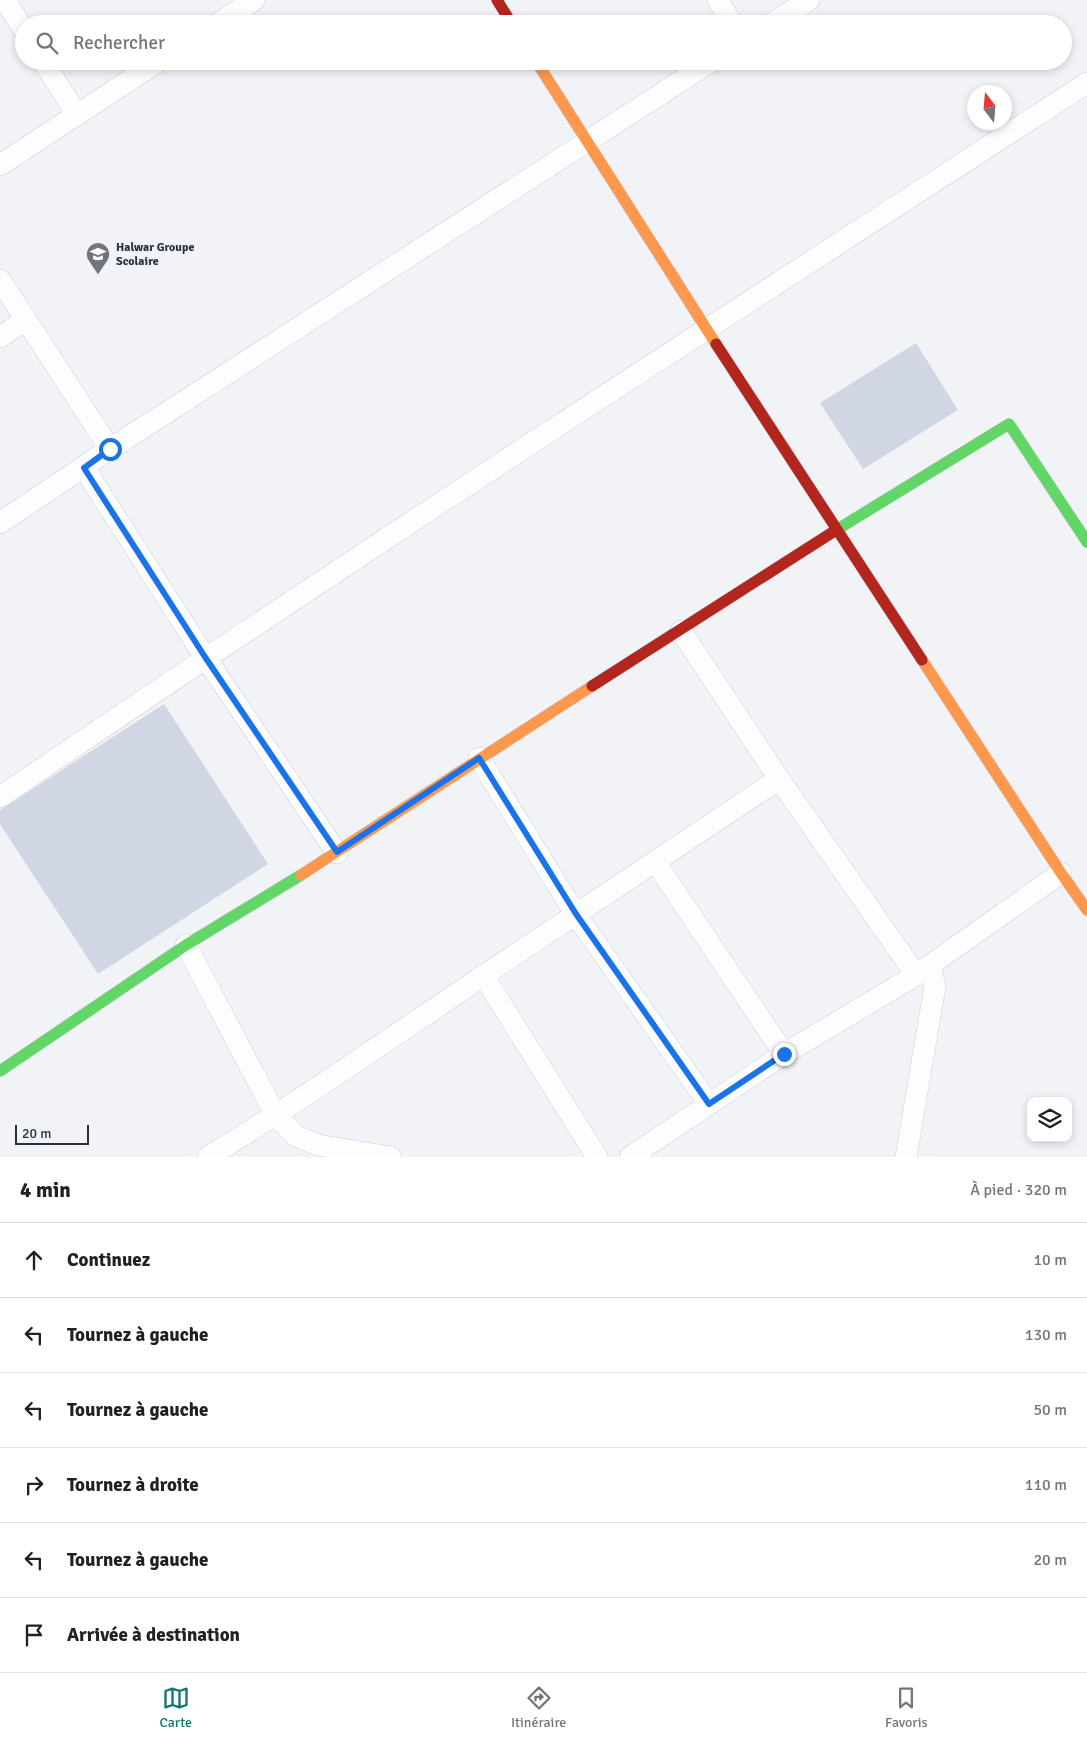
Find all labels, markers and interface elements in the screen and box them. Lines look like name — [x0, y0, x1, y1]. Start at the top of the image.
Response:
search box — [15, 15, 1072, 70]
icon: search — [33, 29, 61, 57]
text: Rechercher — [73, 31, 165, 55]
north arrow — [967, 85, 1012, 130]
place label: Halwar Groupe Scolaire — [116, 240, 194, 269]
school or university icon: Halwar Groupe Scolaire — [85, 241, 111, 275]
route start — [99, 438, 122, 461]
route end — [773, 1043, 796, 1066]
map controls — [1027, 1097, 1072, 1142]
button: layers — [1027, 1097, 1072, 1142]
scale bar — [15, 1122, 89, 1145]
text: 20 m — [22, 1125, 51, 1142]
text: 4 min — [20, 1177, 71, 1203]
text: À pied · 320 m — [970, 1180, 1067, 1200]
icon: ahead — [20, 1246, 48, 1274]
text: Continuez — [67, 1248, 150, 1272]
text: 10 m — [1033, 1250, 1067, 1270]
icon: left — [20, 1321, 48, 1349]
text: Tournez à gauche — [67, 1323, 208, 1347]
text: 130 m — [1025, 1325, 1067, 1345]
icon: left — [20, 1396, 48, 1424]
text: Tournez à gauche — [67, 1398, 208, 1422]
text: 50 m — [1033, 1400, 1067, 1420]
icon: right — [20, 1471, 48, 1499]
text: Tournez à droite — [67, 1473, 199, 1497]
text: 110 m — [1025, 1475, 1067, 1495]
icon: left — [20, 1546, 48, 1574]
text: Tournez à gauche — [67, 1548, 208, 1572]
text: 20 m — [1033, 1550, 1067, 1570]
icon: arrive — [20, 1621, 48, 1649]
text: Arrivée à destination — [67, 1623, 240, 1647]
tab: Carte — [159, 1684, 192, 1731]
tab: Itinéraire — [511, 1684, 566, 1731]
tab: Favoris — [885, 1684, 928, 1731]

